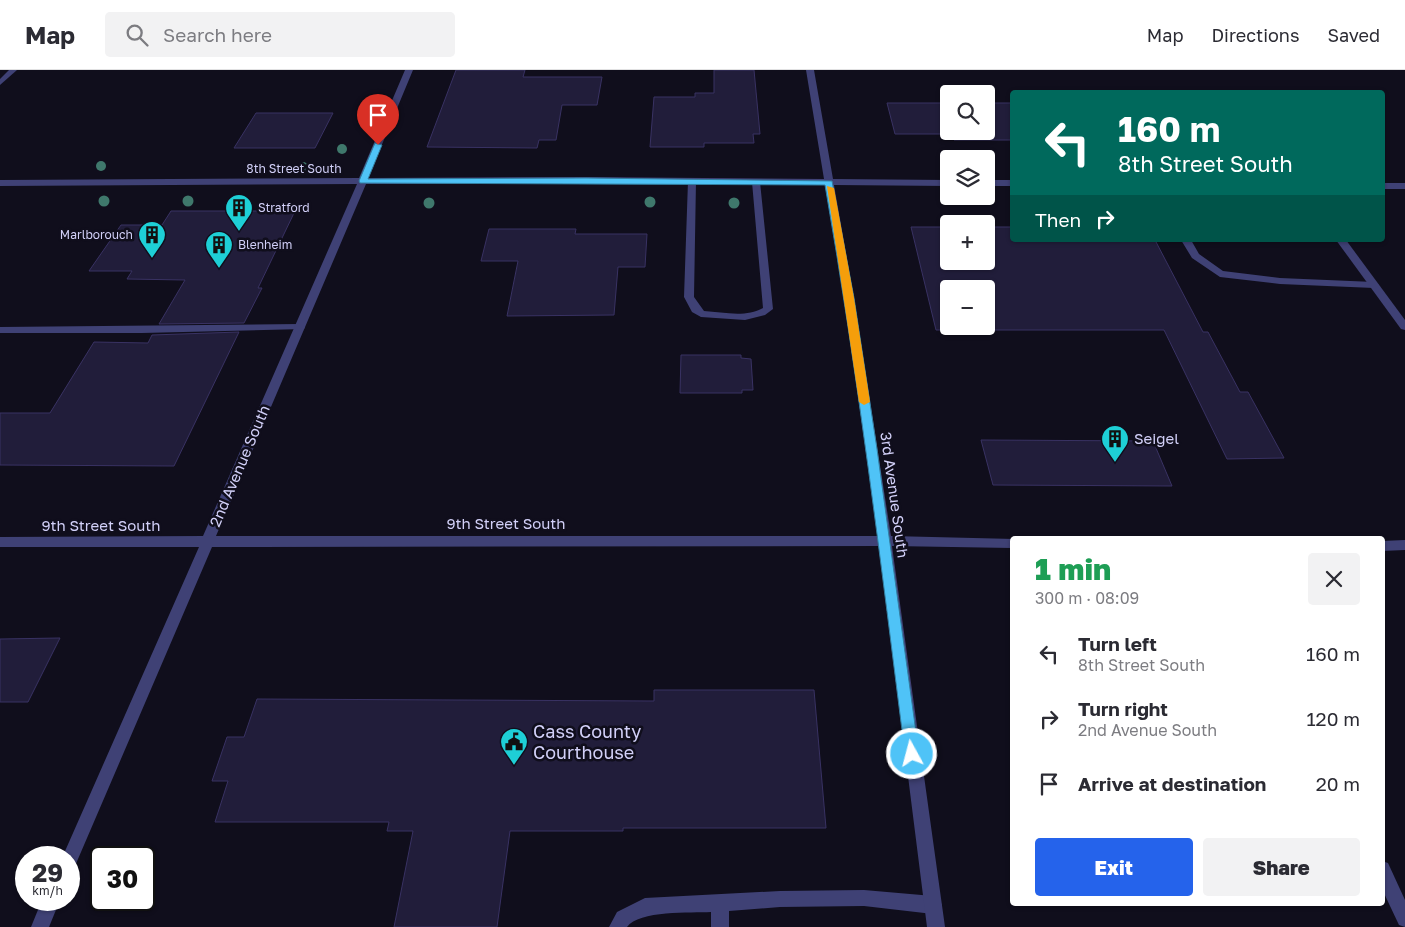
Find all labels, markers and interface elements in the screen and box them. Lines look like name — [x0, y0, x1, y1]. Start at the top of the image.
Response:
search box — [105, 12, 455, 57]
text: Map — [25, 20, 75, 49]
icon: search — [123, 21, 151, 49]
text: Search here — [163, 23, 272, 46]
text: Map — [1147, 24, 1183, 46]
text: Directions — [1211, 24, 1299, 46]
text: Saved — [1327, 24, 1380, 46]
map controls — [940, 85, 995, 335]
button: search — [940, 85, 995, 140]
pin — [357, 94, 399, 145]
icon: arrive — [364, 101, 392, 129]
text: 160 m — [1118, 108, 1220, 150]
icon: left — [1035, 110, 1100, 175]
button: layers — [940, 150, 995, 205]
text: 8th Street South — [1118, 150, 1293, 177]
street label: 8th Street South — [246, 161, 342, 176]
building icon: Stratford — [224, 193, 254, 232]
place label: Stratford — [258, 200, 310, 215]
icon: right — [1091, 205, 1119, 233]
text: Then — [1035, 208, 1081, 231]
button: + — [940, 215, 995, 270]
building icon: Marlborouch — [137, 220, 167, 259]
place label: Marlborouch — [60, 227, 133, 242]
building icon: Blenheim — [204, 230, 234, 269]
place label: Blenheim — [238, 237, 292, 252]
button: − — [940, 280, 995, 335]
street label: 2nd Avenue South — [205, 402, 273, 529]
building icon: Seigel — [1100, 424, 1130, 463]
place label: Seigel — [1134, 429, 1179, 447]
street label: 3rd Avenue South — [877, 431, 913, 559]
street label: 9th Street South — [446, 514, 566, 532]
street label: 9th Street South — [41, 516, 161, 534]
text: 1 min — [1035, 551, 1111, 587]
button: close — [1308, 553, 1360, 605]
text: 300 m · 08:09 — [1035, 588, 1139, 608]
text: Turn left — [1078, 632, 1157, 655]
icon: left — [1035, 640, 1063, 668]
text: 160 m — [1306, 642, 1360, 665]
text: 8th Street South — [1078, 655, 1205, 675]
text: Turn right — [1078, 697, 1168, 720]
icon: right — [1035, 705, 1063, 733]
text: 120 m — [1306, 707, 1360, 730]
place label: Cass County Courthouse — [533, 720, 641, 763]
text: 2nd Avenue South — [1078, 720, 1217, 740]
public building icon: Cass County Courthouse — [499, 727, 529, 766]
position arrow — [885, 727, 937, 779]
icon: arrive — [1035, 770, 1063, 798]
text: Arrive at destination — [1078, 772, 1266, 795]
text: 20 m — [1316, 772, 1360, 795]
button: Exit — [1035, 838, 1193, 896]
button: Share — [1203, 838, 1360, 896]
speed limit sign: 30 — [90, 846, 155, 911]
text: 29 — [32, 857, 63, 888]
text: km/h — [32, 883, 63, 898]

